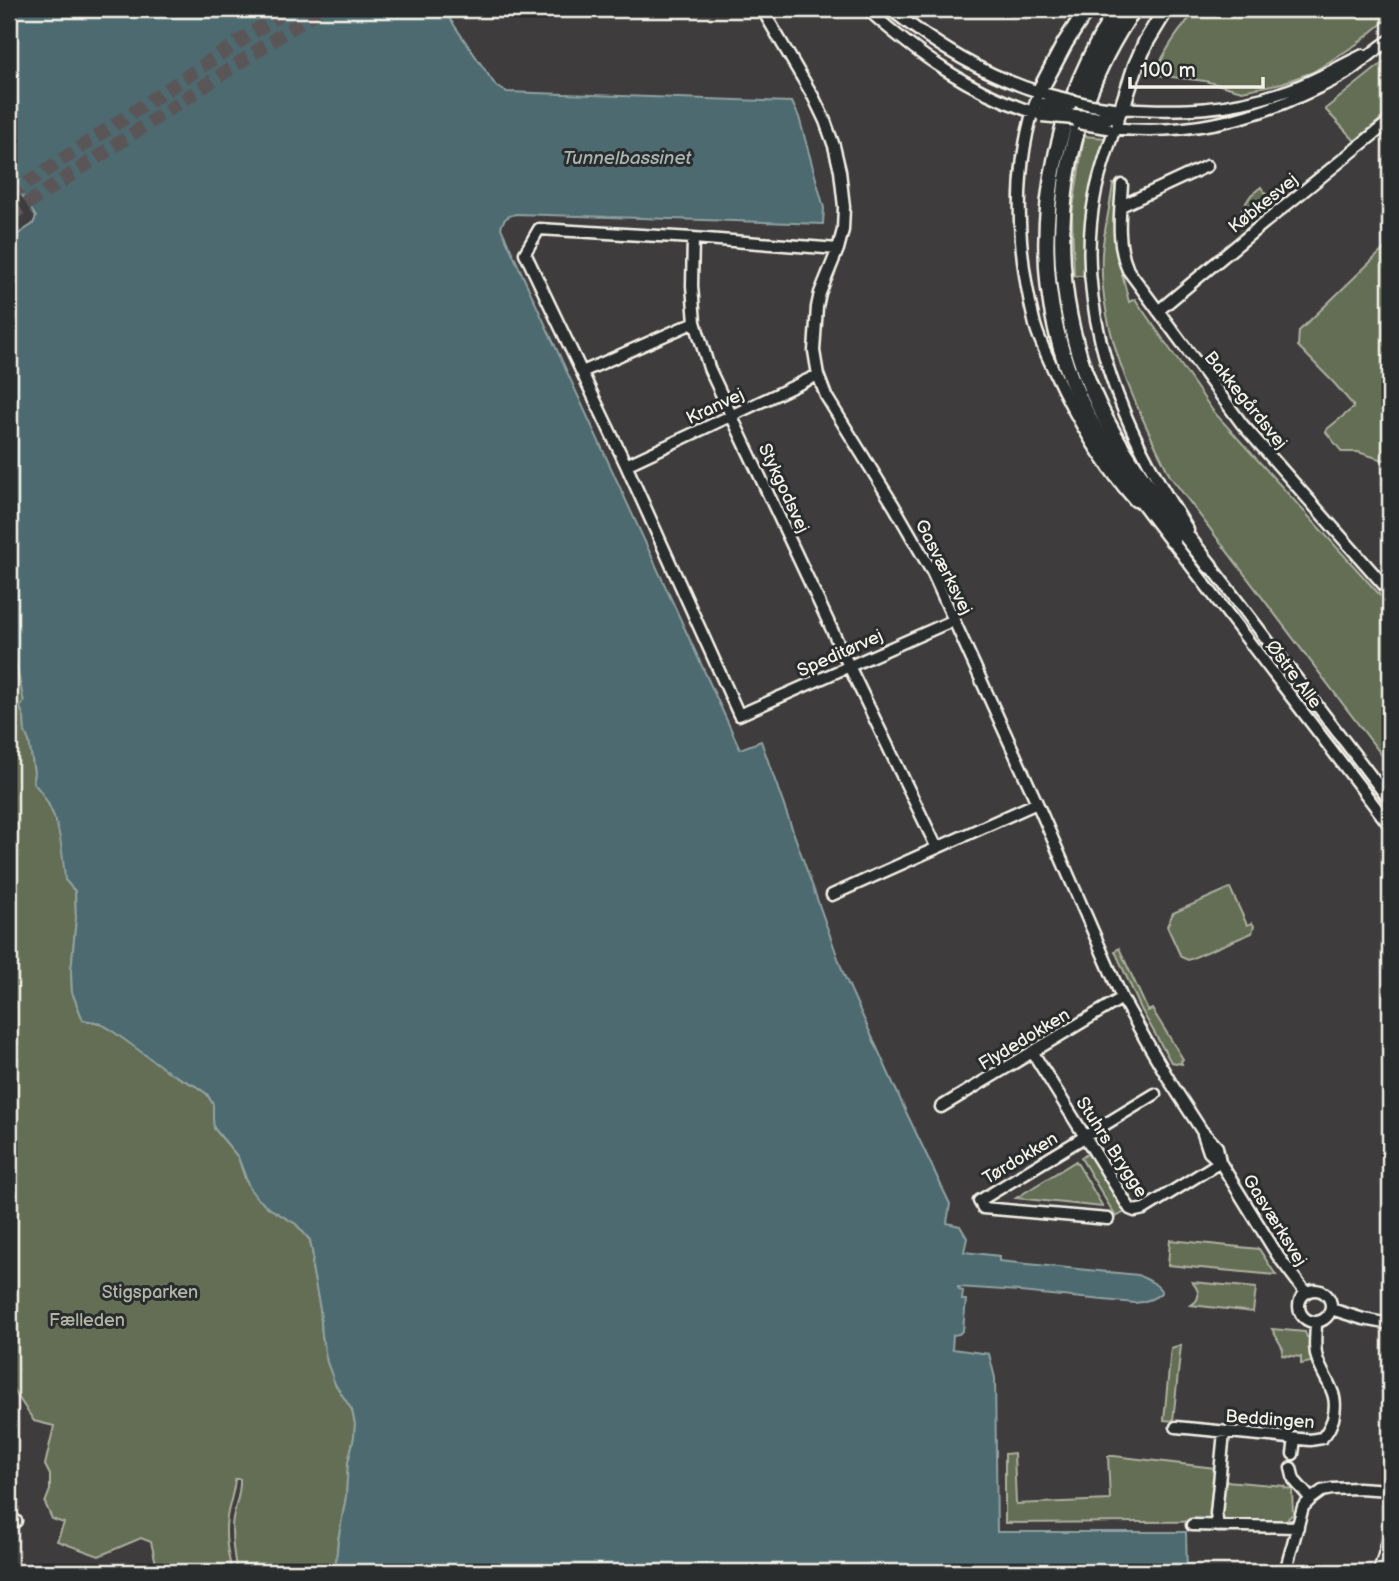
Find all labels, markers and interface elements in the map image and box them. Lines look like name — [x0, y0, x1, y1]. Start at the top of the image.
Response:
scale bar — [1130, 46, 1262, 90]
text: 100 m — [1140, 58, 1196, 83]
water label: Tunnelbassinet — [563, 147, 692, 170]
street label: Købkesvej — [1224, 169, 1302, 238]
street label: Bakkegårdsvej — [1200, 347, 1292, 454]
street label: Kranvej — [683, 384, 748, 429]
street label: Stykgodsvej — [754, 440, 813, 536]
street label: Gasværksvej — [911, 516, 977, 618]
street label: Speditørvej — [794, 625, 886, 682]
street label: Østre Alle — [1261, 636, 1326, 713]
street label: Flydedokken — [975, 1004, 1073, 1075]
street label: Stuhrs Brygge — [1071, 1093, 1152, 1202]
street label: Tørdokken — [979, 1128, 1062, 1189]
street label: Gasværksvej — [1238, 1170, 1311, 1270]
park label: Stigsparken — [102, 1282, 198, 1303]
park label: Fælleden — [49, 1310, 125, 1331]
street label: Beddingen — [1225, 1406, 1315, 1433]

